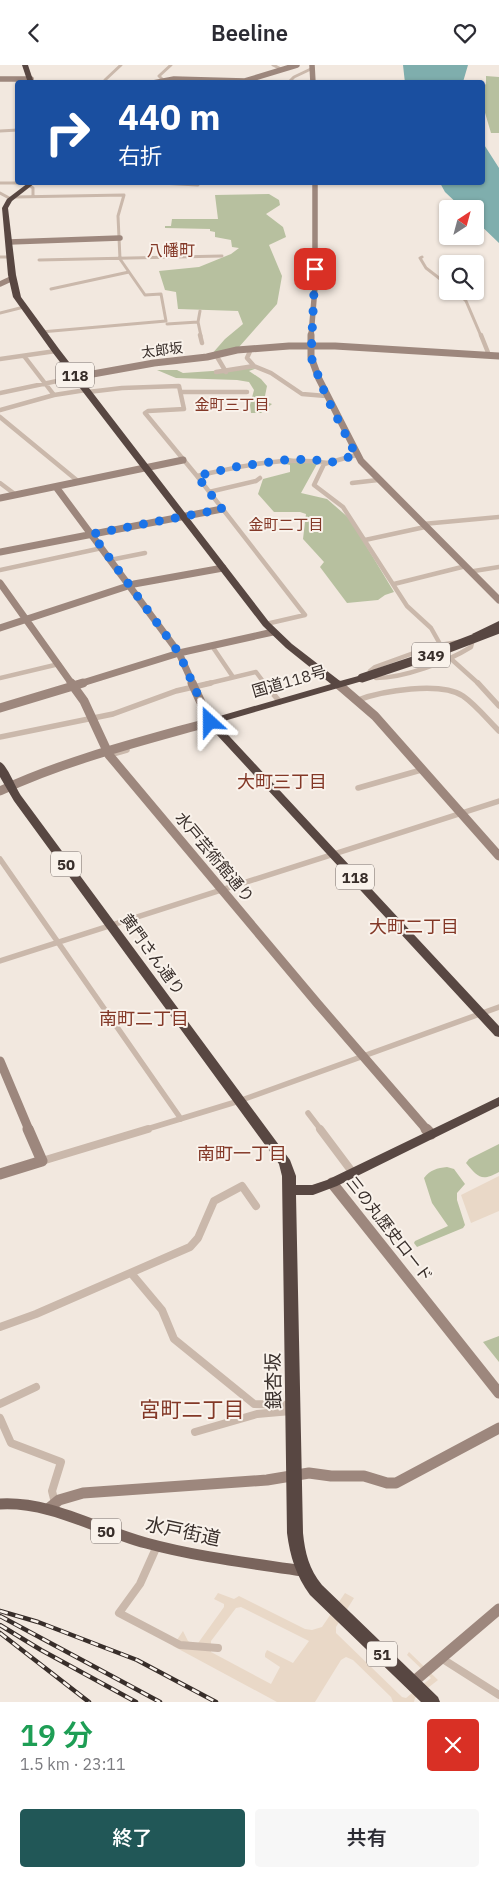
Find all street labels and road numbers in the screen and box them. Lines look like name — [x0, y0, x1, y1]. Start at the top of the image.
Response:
street label: 太郎坂 — [140, 339, 184, 361]
road number: 118 — [56, 363, 94, 387]
road number: 349 — [412, 643, 450, 667]
street label: 国道118号 — [249, 661, 329, 701]
street label: 水戸芸術館通り — [171, 808, 259, 906]
road number: 50 — [51, 851, 81, 877]
road number: 118 — [336, 865, 374, 889]
street label: 黄門さん通り — [117, 909, 189, 999]
street label: 三の丸歴史ロード — [343, 1172, 437, 1286]
street label: 銀杏坂 — [261, 1352, 285, 1410]
street label: 水戸街道 — [143, 1511, 223, 1551]
road number: 50 — [91, 1519, 121, 1543]
road number: 51 — [367, 1641, 397, 1667]

